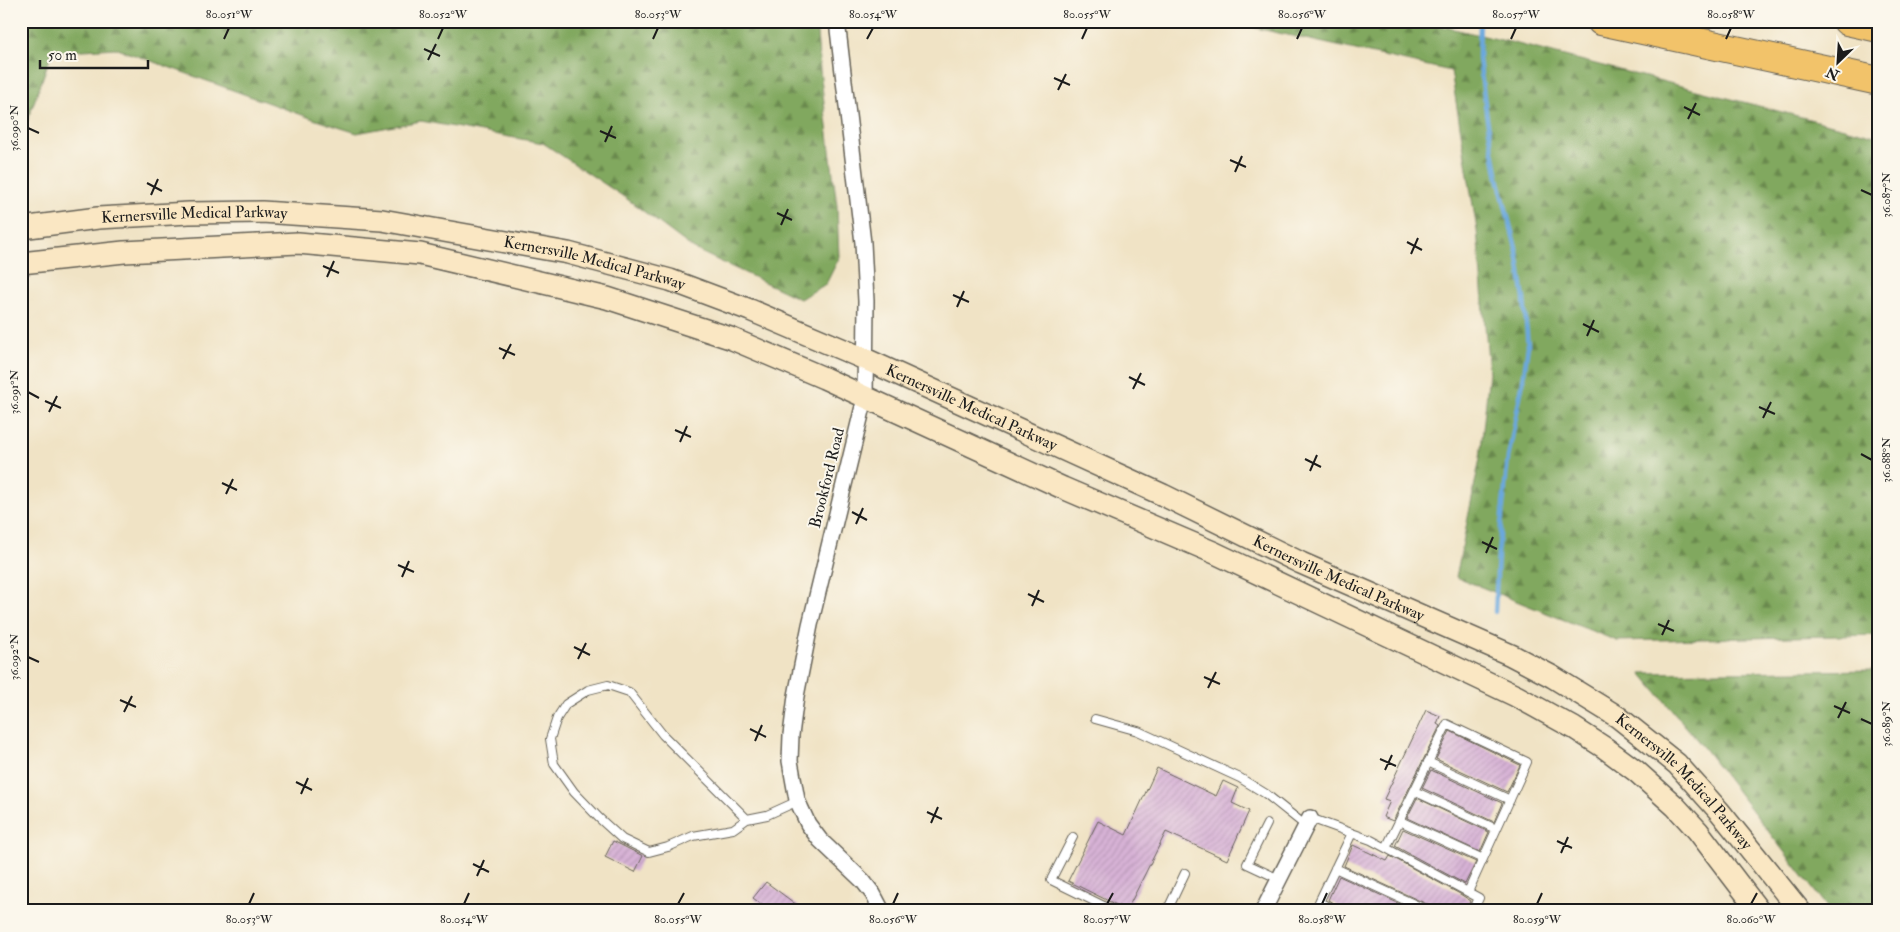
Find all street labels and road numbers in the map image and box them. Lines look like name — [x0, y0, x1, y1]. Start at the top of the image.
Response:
street label: Kernersville Medical Parkway — [101, 202, 289, 228]
street label: Kernersville Medical Parkway — [502, 232, 689, 295]
street label: Kernersville Medical Parkway — [883, 360, 1061, 456]
street label: Brookford Road — [805, 426, 849, 530]
street label: Kernersville Medical Parkway — [1250, 531, 1428, 626]
street label: Kernersville Medical Parkway — [1611, 709, 1757, 855]

